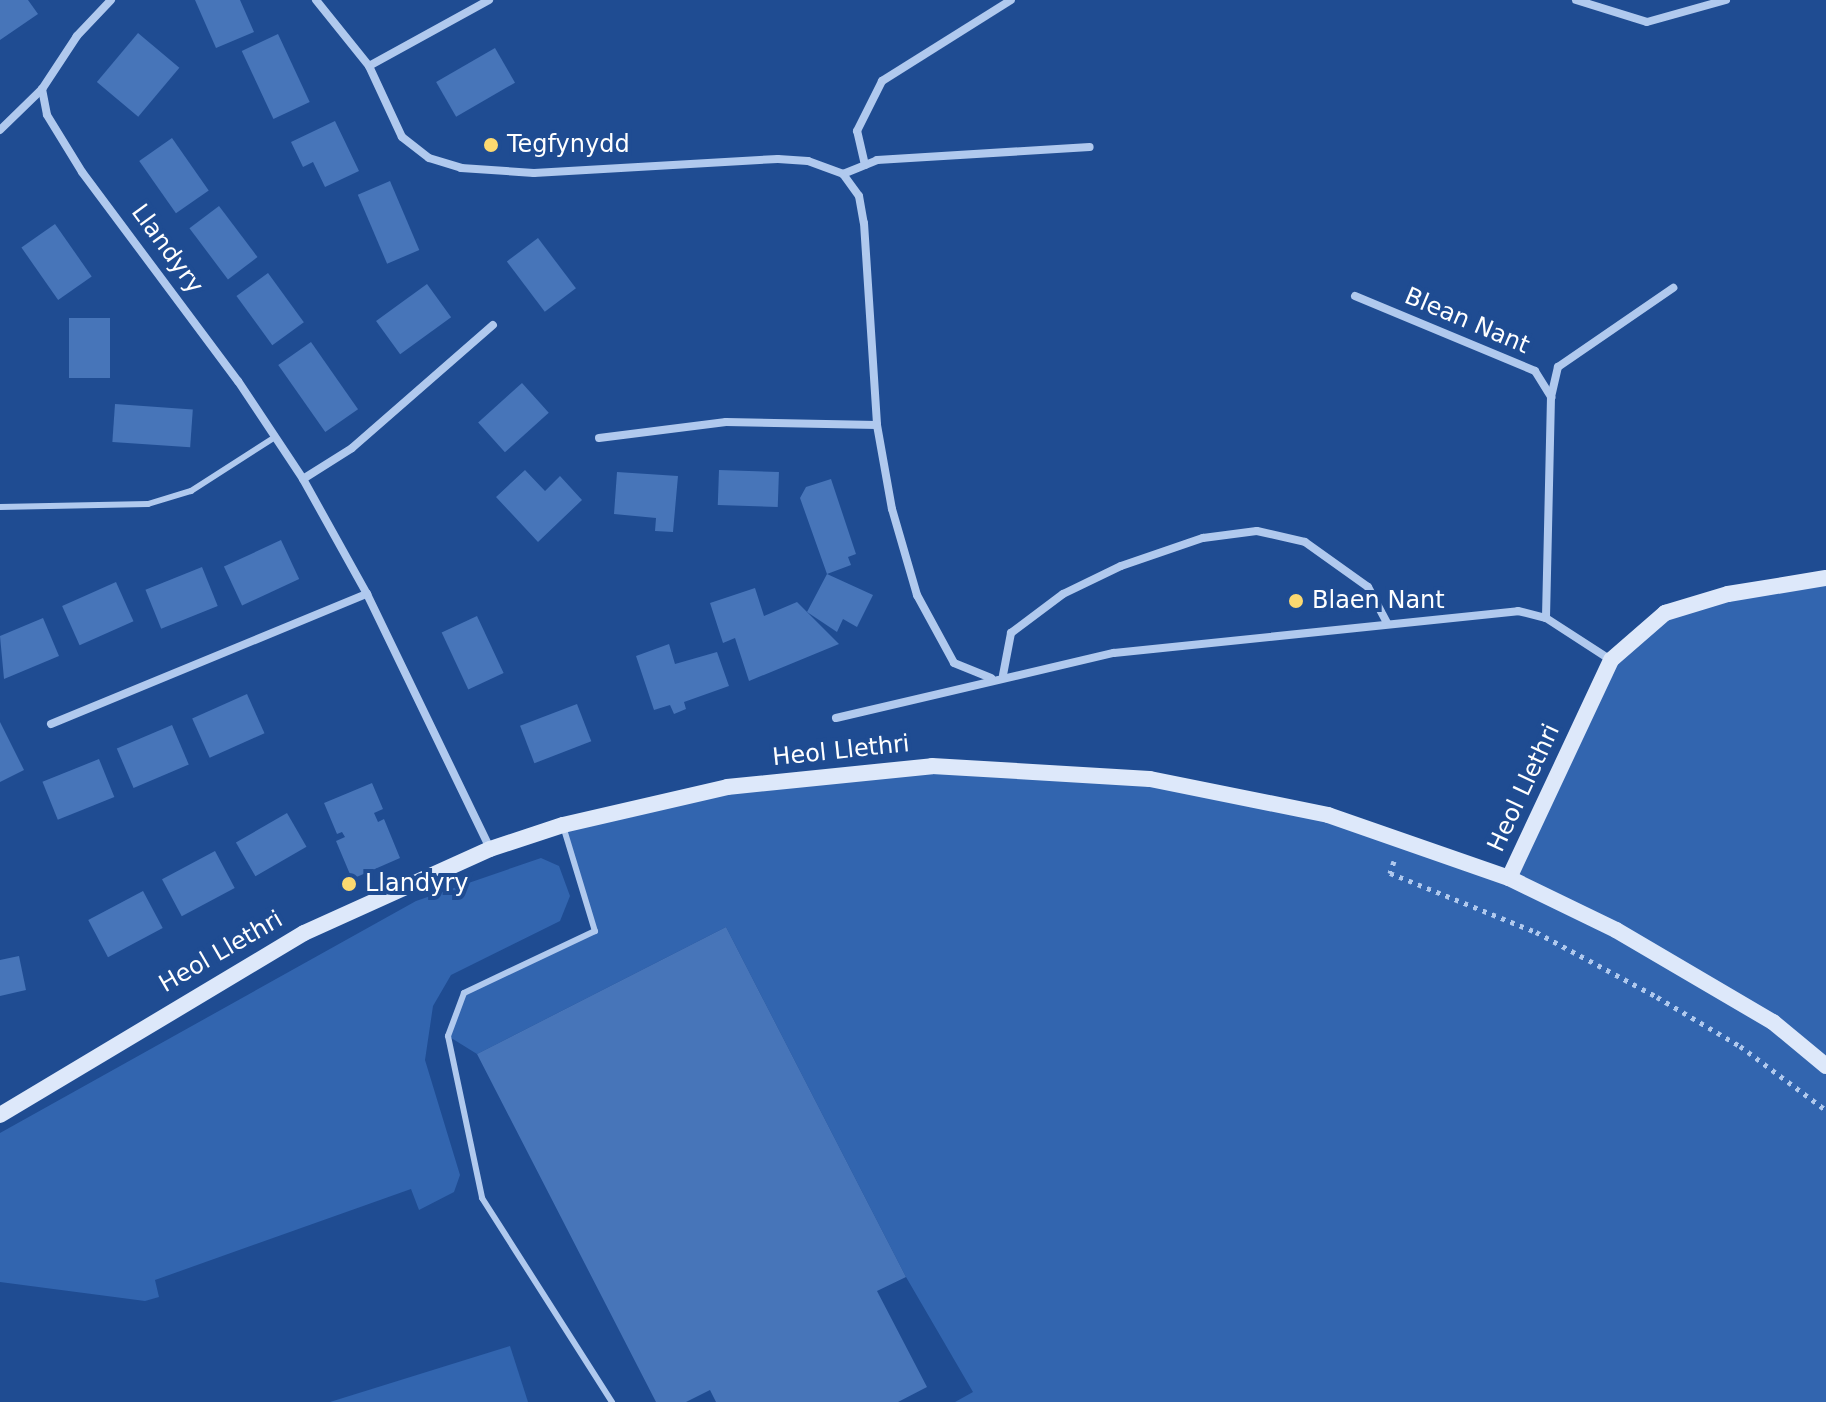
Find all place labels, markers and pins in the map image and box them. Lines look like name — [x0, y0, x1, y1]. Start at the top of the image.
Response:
place label: Tegfynydd — [507, 131, 630, 159]
marker: Tegfynydd — [482, 136, 500, 154]
place label: Blaen Nant — [1312, 587, 1445, 615]
marker: Blaen Nant — [1287, 592, 1305, 610]
place label: Llandyry — [365, 870, 468, 898]
marker: Llandyry — [340, 875, 358, 893]

